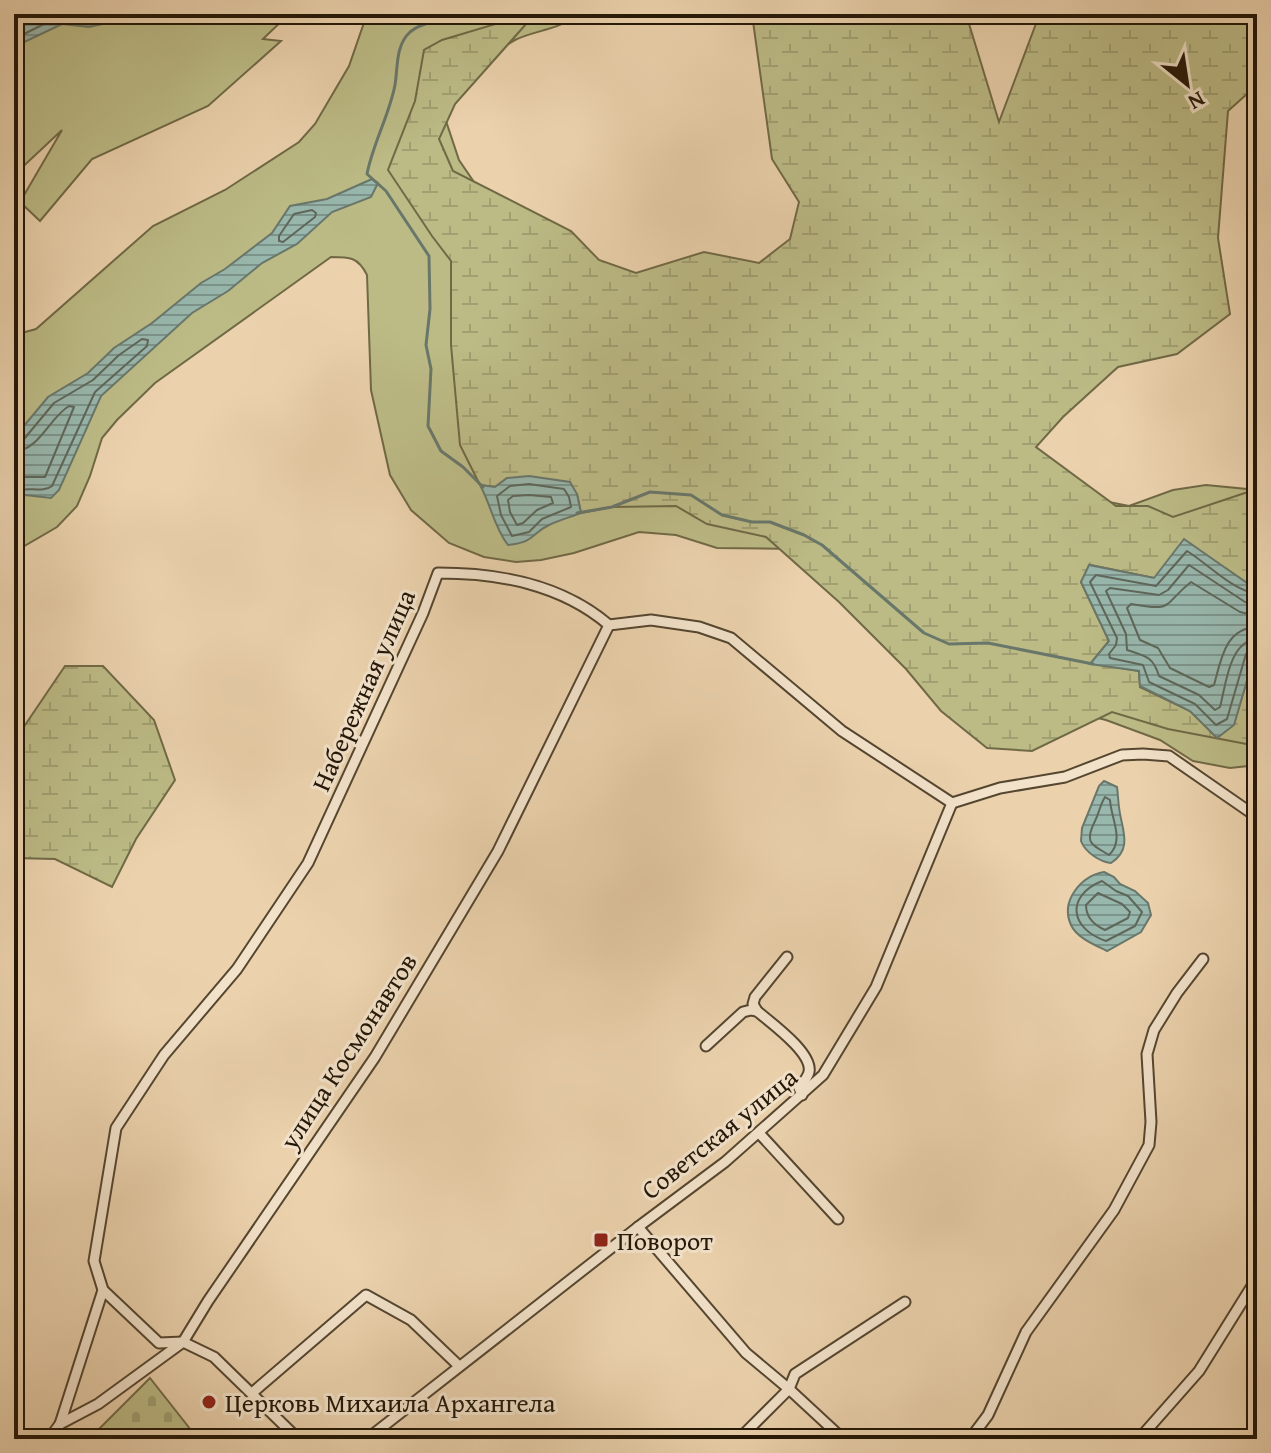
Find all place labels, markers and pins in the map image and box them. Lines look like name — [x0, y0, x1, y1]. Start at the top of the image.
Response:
place label: Поворот — [617, 1221, 713, 1260]
marker: Поворот — [592, 1231, 610, 1249]
place label: Церковь Михаила Архангела — [225, 1383, 556, 1422]
marker: Церковь Михаила Архангела — [200, 1393, 218, 1411]

